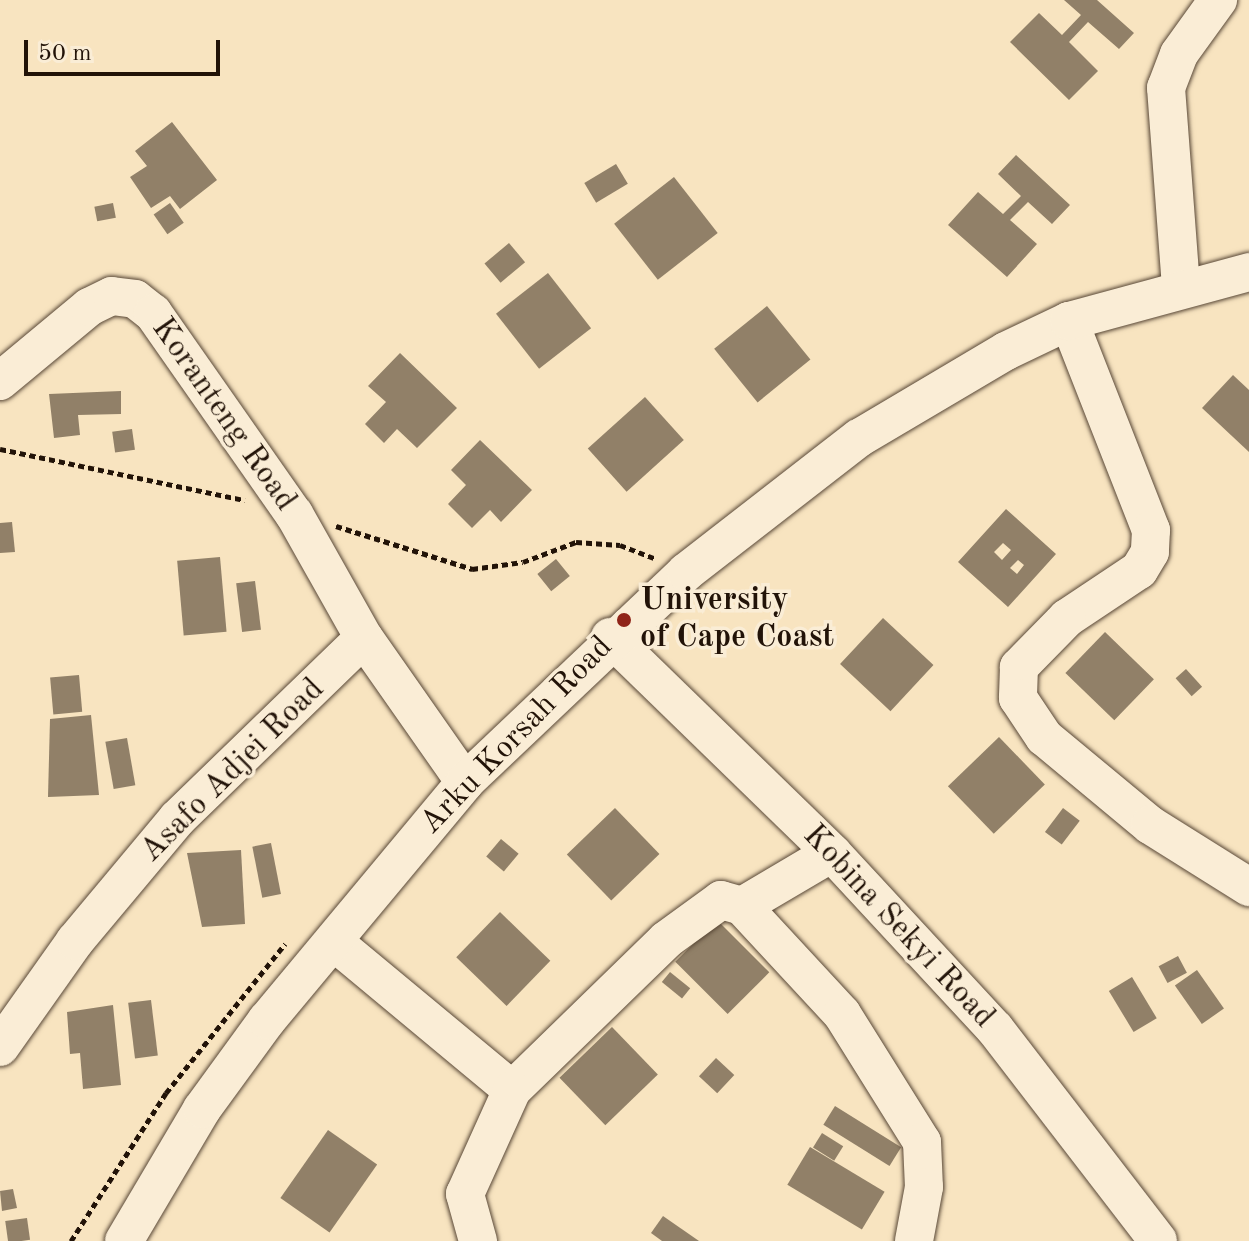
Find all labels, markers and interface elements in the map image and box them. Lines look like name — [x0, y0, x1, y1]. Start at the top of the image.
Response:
scale bar — [28, 24, 224, 74]
text: 50 m — [38, 42, 92, 66]
street label: Koranteng Road — [142, 311, 304, 519]
place label: University of Cape Coast — [640, 583, 834, 658]
marker: University of Cape Coast — [615, 611, 633, 629]
street label: Arku Korsah Road — [413, 629, 621, 843]
street label: Asafo Adjei Road — [133, 671, 333, 871]
street label: Kobina Sekyi Road — [794, 817, 1002, 1037]

